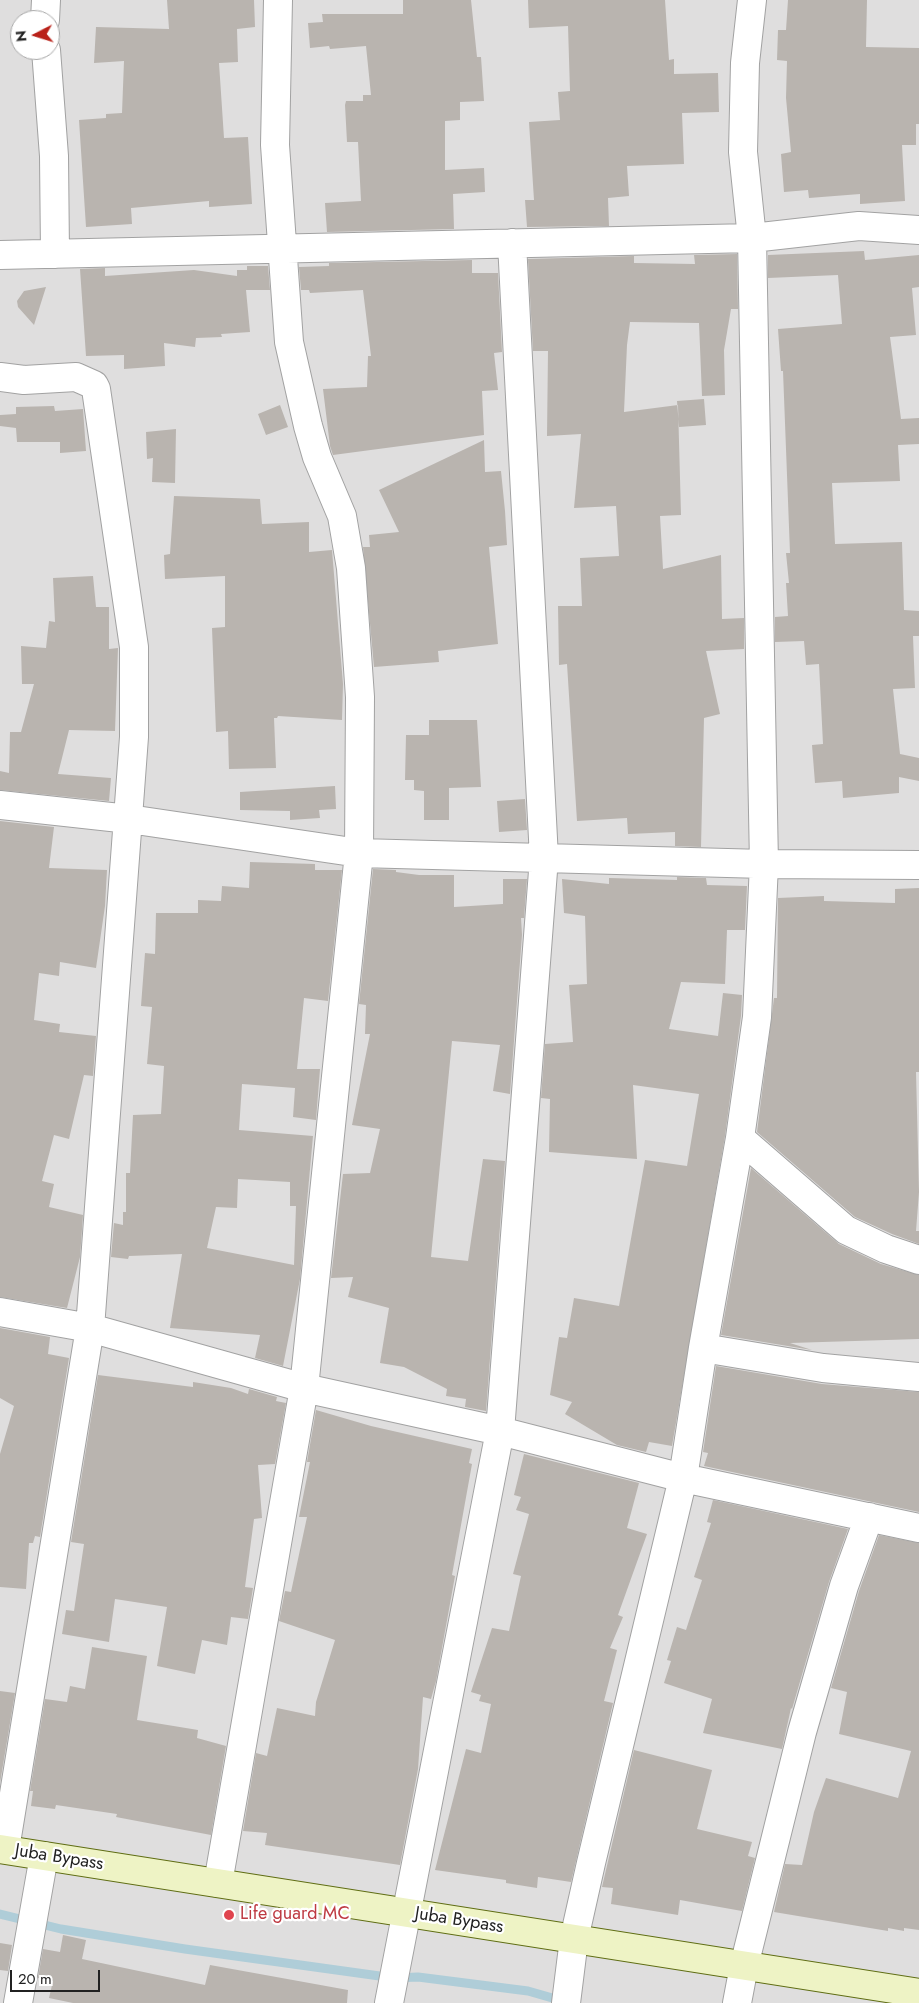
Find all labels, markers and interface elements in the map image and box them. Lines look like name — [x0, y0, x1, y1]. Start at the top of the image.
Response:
north arrow — [10, 10, 60, 60]
text: N — [11, 30, 32, 43]
street label: Juba Bypass — [13, 1840, 105, 1876]
street label: Juba Bypass — [413, 1903, 505, 1939]
place label: Life guard MC — [240, 1904, 350, 1926]
marker: Life guard MC — [222, 1908, 236, 1922]
scale bar — [12, 1960, 102, 1992]
text: 20 m — [18, 1968, 52, 1990]

